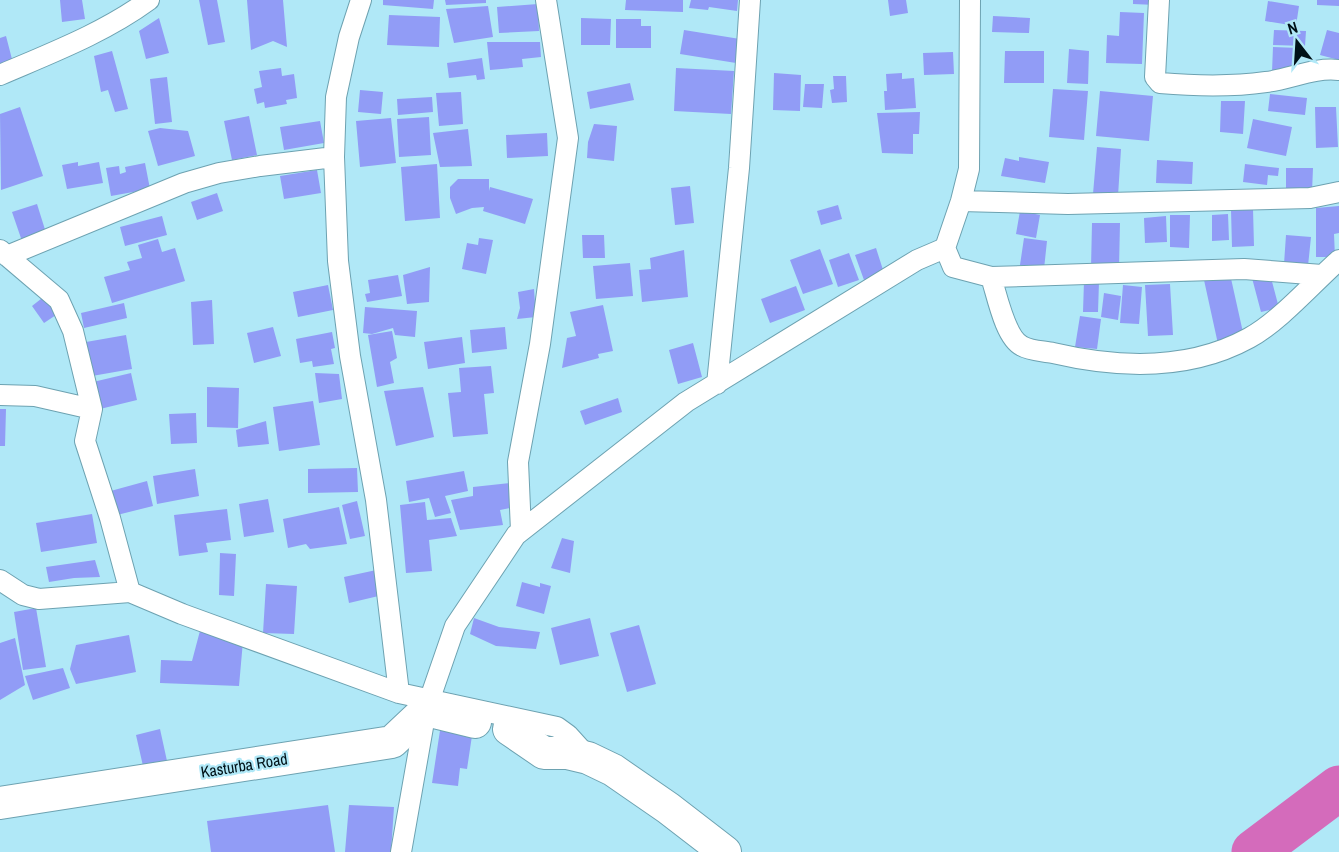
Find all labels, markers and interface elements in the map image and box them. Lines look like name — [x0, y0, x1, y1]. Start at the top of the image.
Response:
north arrow — [1267, 12, 1327, 72]
text: N — [1285, 16, 1300, 40]
street label: Kasturba Road — [199, 747, 289, 783]

